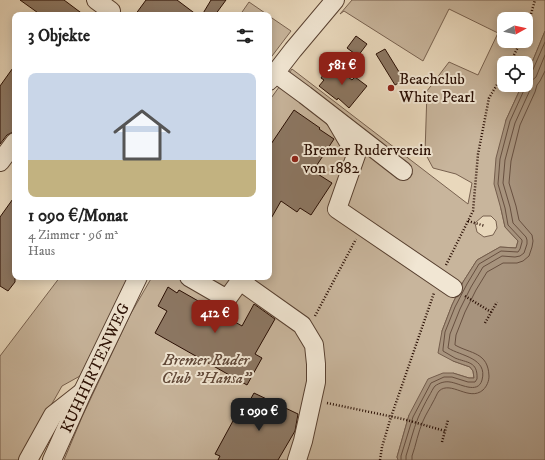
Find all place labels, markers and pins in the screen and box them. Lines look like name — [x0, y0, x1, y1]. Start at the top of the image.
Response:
pin: 581 € — [314, 52, 370, 86]
place label: Beachclub White Pearl — [398, 69, 475, 107]
marker: Beachclub White Pearl — [386, 83, 396, 93]
place label: Bremer Ruderverein von 1882 — [302, 140, 432, 178]
marker: Bremer Ruderverein von 1882 — [290, 154, 300, 164]
pin: 412 € — [187, 300, 243, 334]
pin: 1 090 € — [222, 398, 296, 432]

